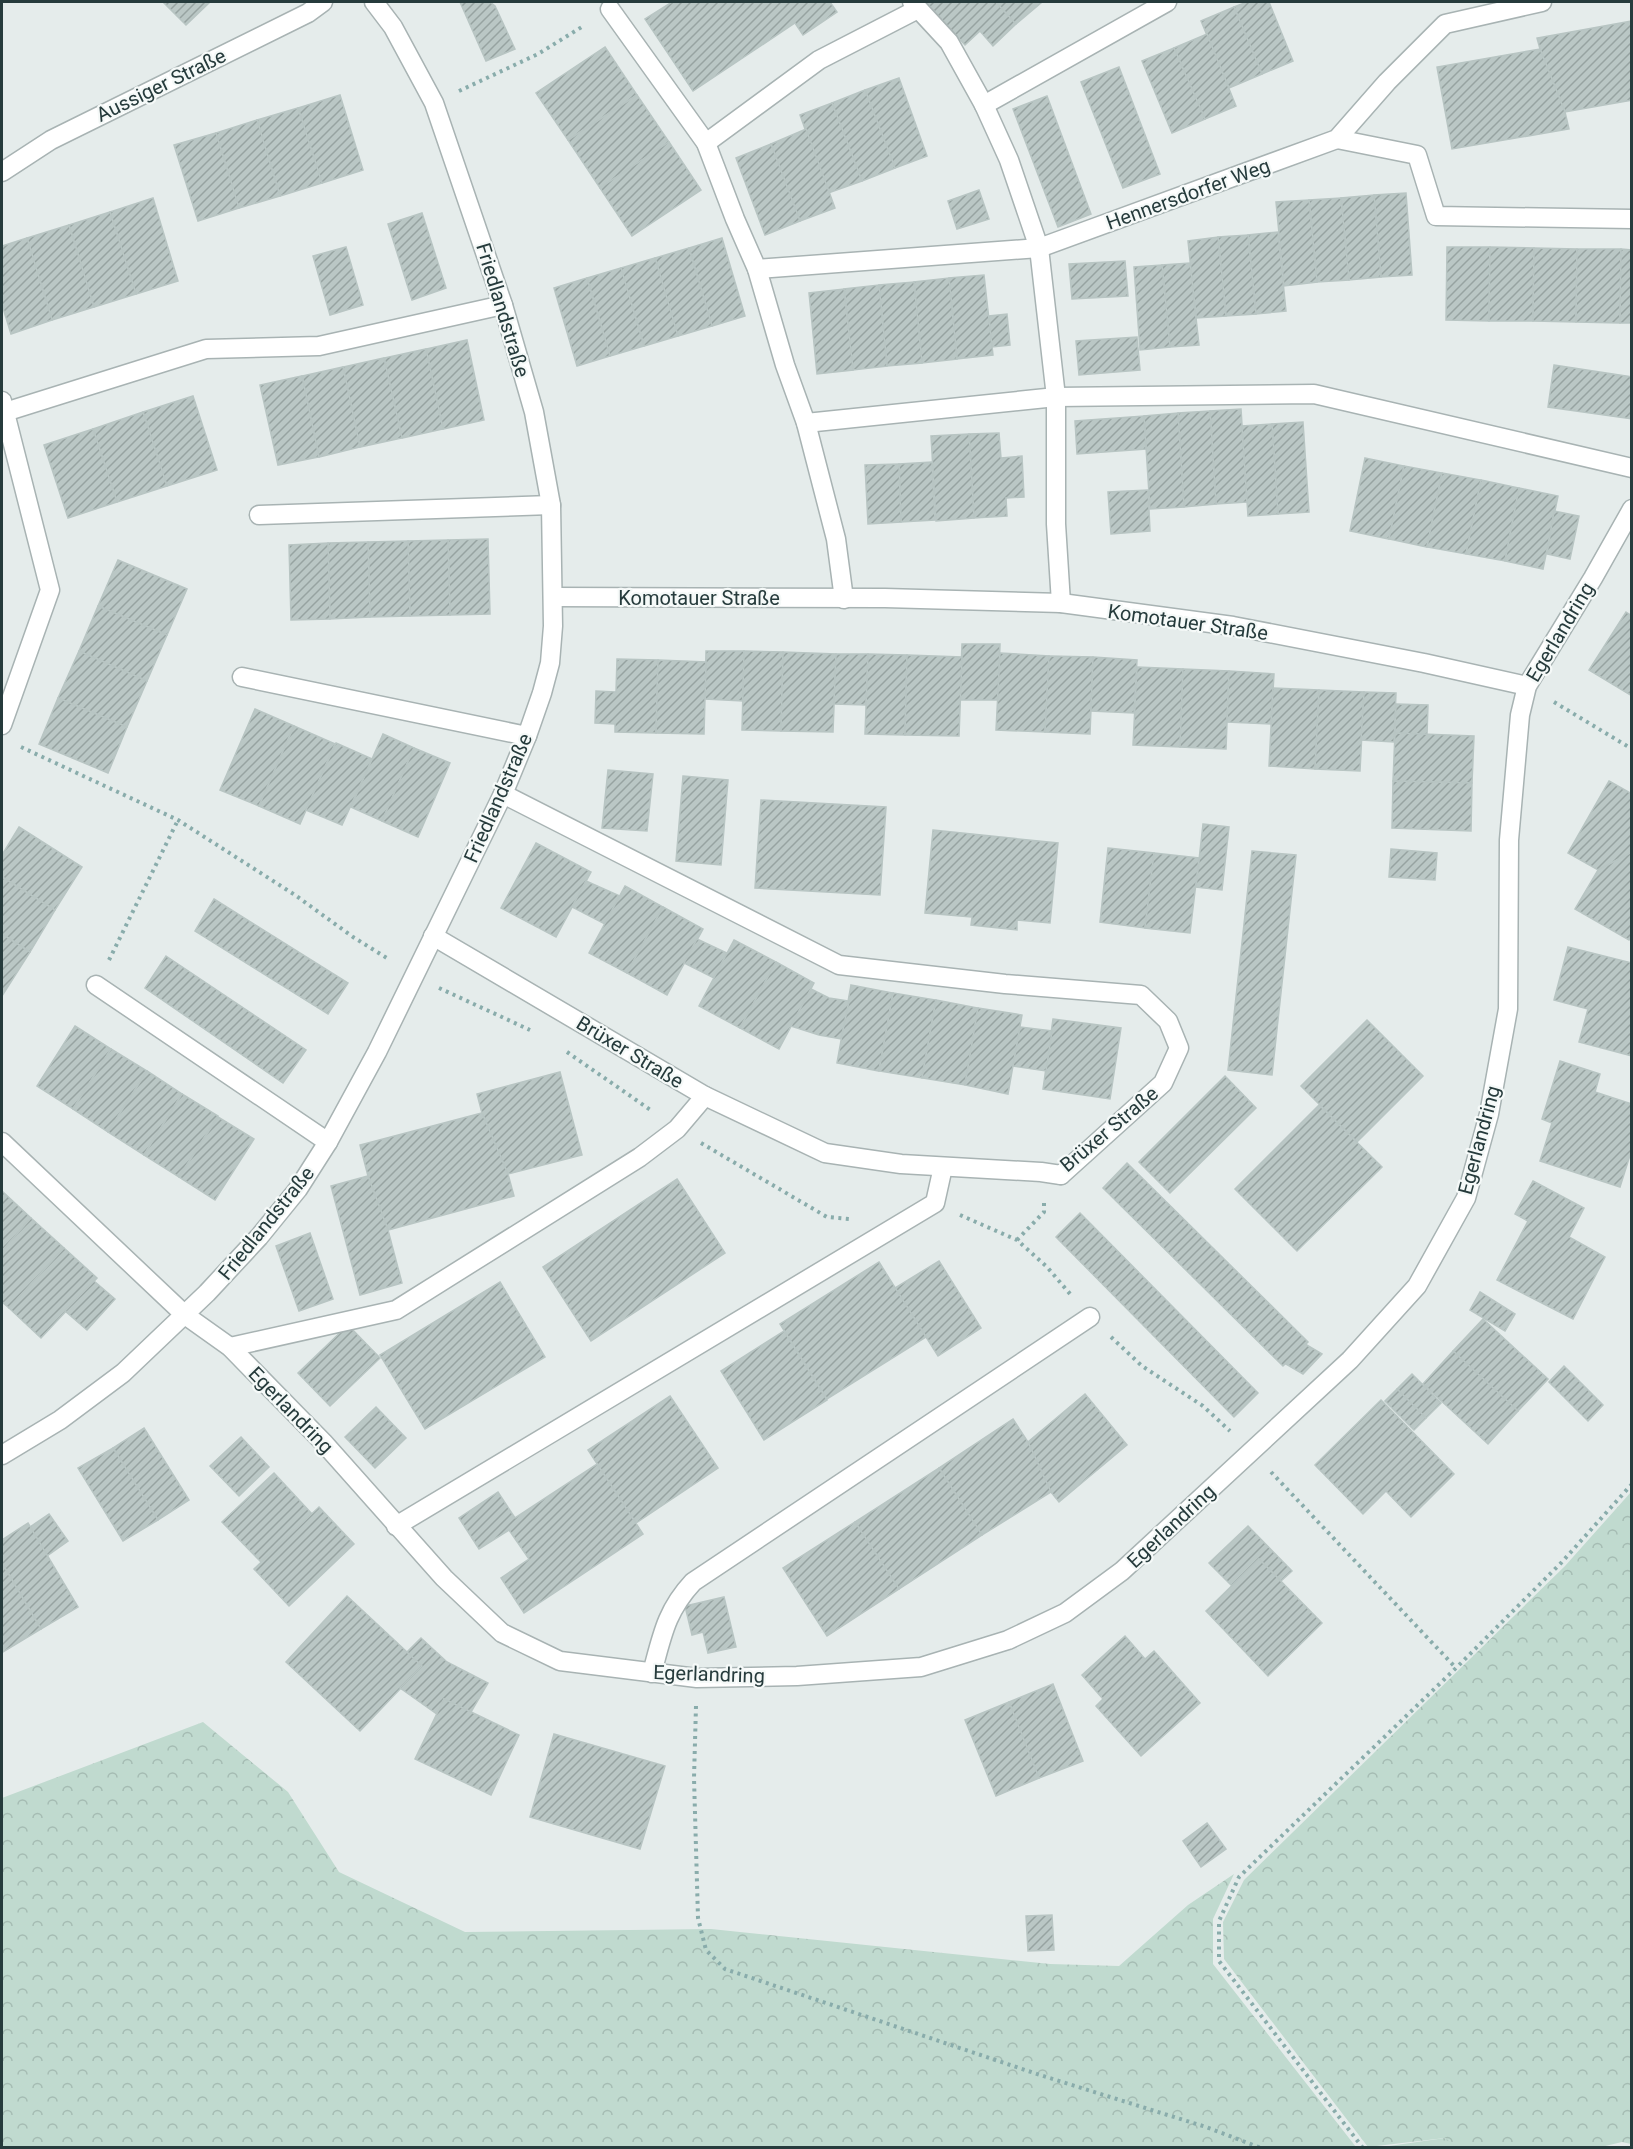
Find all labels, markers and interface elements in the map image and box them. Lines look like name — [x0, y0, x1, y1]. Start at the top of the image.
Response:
street label: Aussiger Straße — [92, 43, 230, 127]
street label: Hennersdorfer Weg — [1103, 153, 1273, 235]
street label: Friedlandstraße — [471, 240, 535, 380]
street label: Egerlandring — [1521, 578, 1599, 686]
street label: Komotauer Straße — [618, 586, 780, 610]
street label: Komotauer Straße — [1106, 599, 1270, 645]
street label: Friedlandstraße — [459, 730, 537, 866]
street label: Brüxer Straße — [572, 1011, 688, 1093]
street label: Brüxer Straße — [1055, 1081, 1163, 1177]
street label: Egerlandring — [1453, 1083, 1505, 1197]
street label: Friedlandstraße — [213, 1161, 319, 1285]
street label: Egerlandring — [244, 1361, 338, 1459]
street label: Egerlandring — [1122, 1479, 1220, 1573]
street label: Egerlandring — [653, 1660, 765, 1688]

